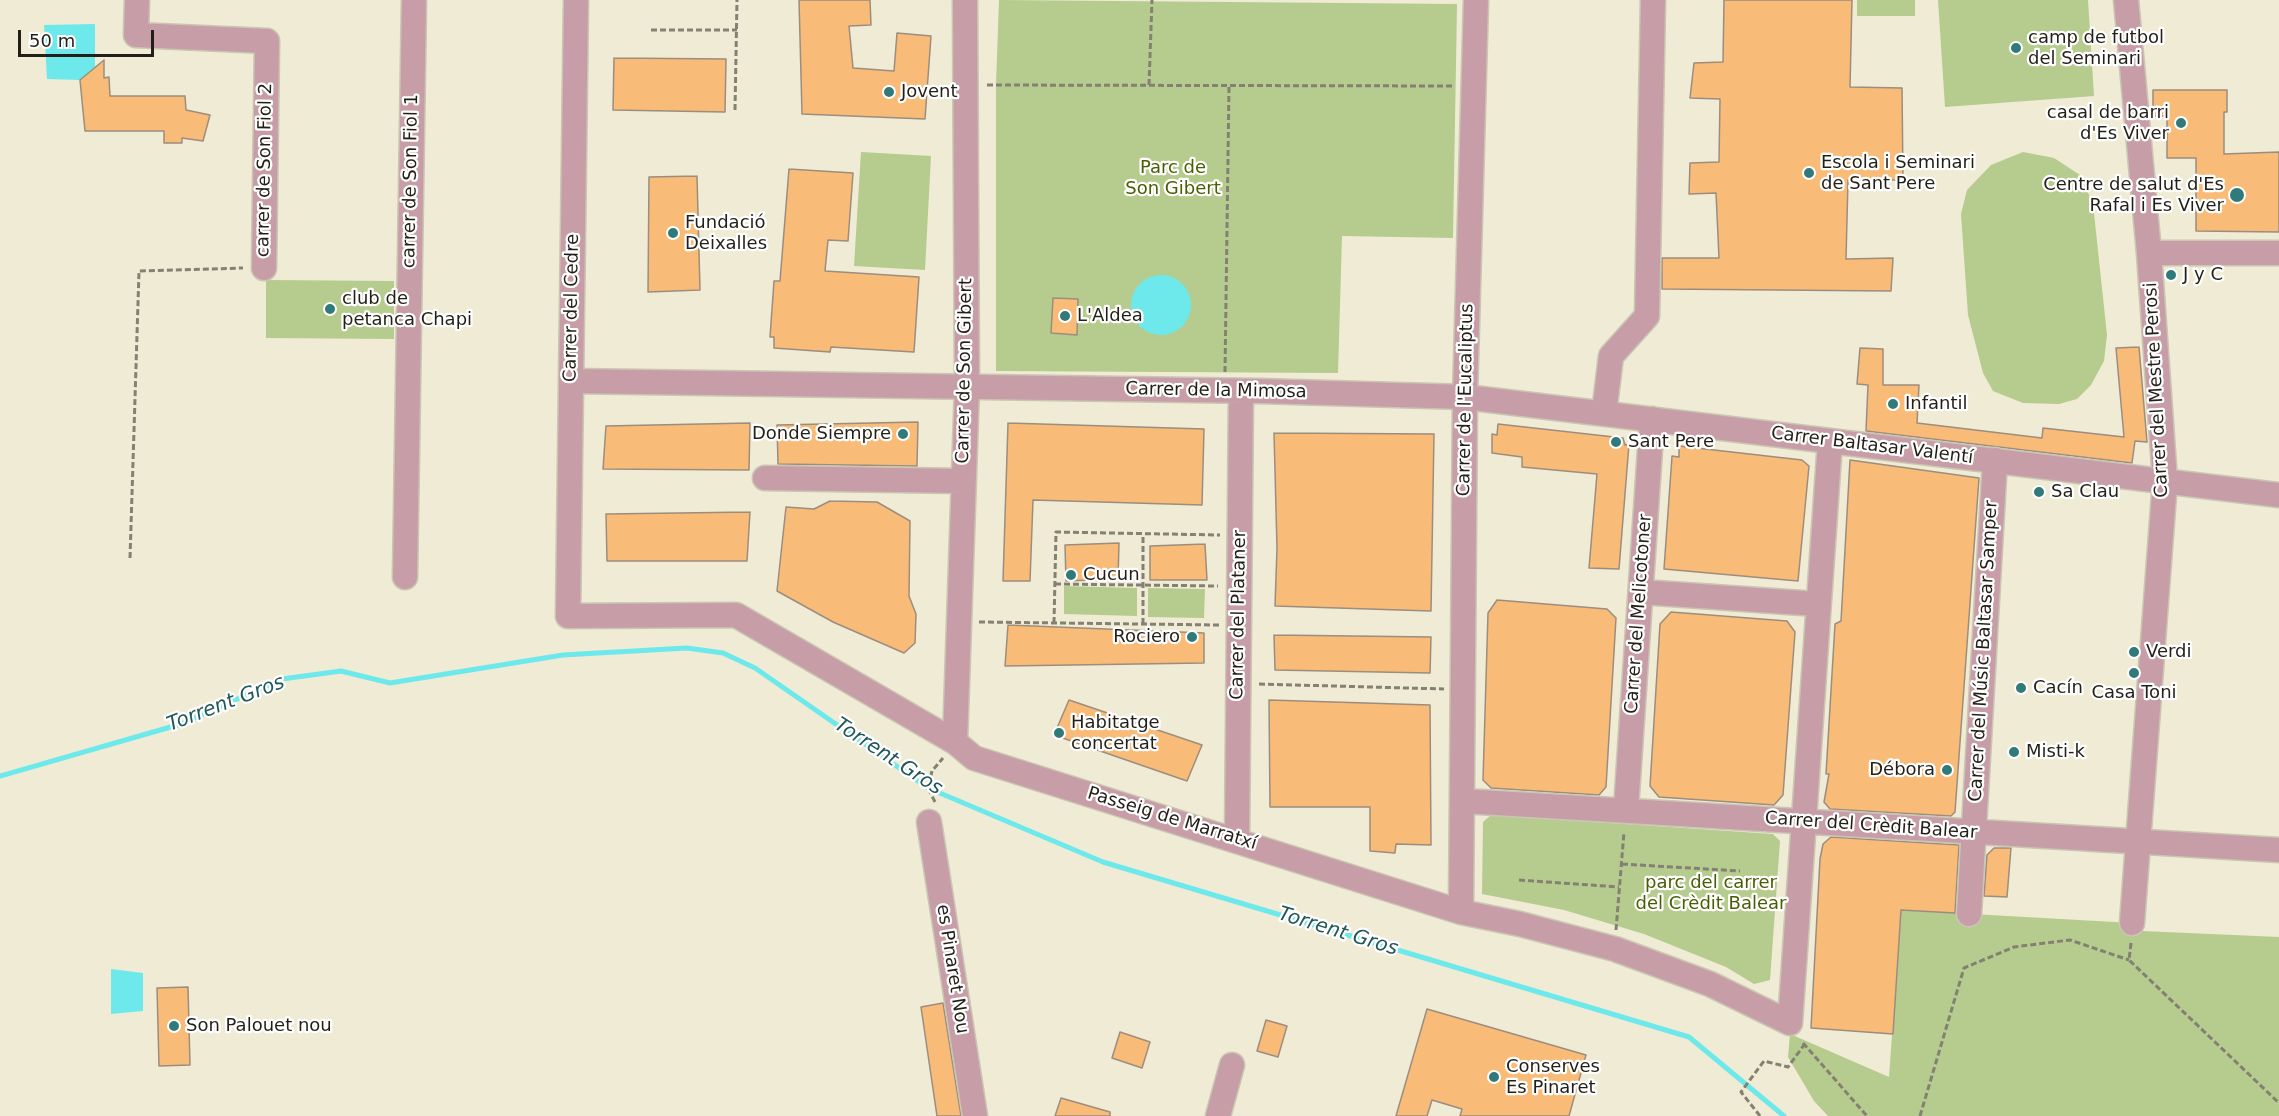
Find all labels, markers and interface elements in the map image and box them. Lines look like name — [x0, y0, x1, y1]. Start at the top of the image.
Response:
scale bar — [21, 18, 158, 56]
place label: camp de futbol del Seminari — [2028, 27, 2164, 70]
text: 50 m — [29, 30, 75, 51]
marker: camp de futbol del Seminari — [2009, 41, 2023, 55]
place label: Jovent — [901, 81, 958, 103]
street label: carrer de Son Fiol 2 — [253, 83, 277, 257]
marker: Jovent — [882, 85, 896, 99]
street label: carrer de Son Fiol 1 — [399, 94, 423, 268]
place label: casal de barri d'Es Viver — [2047, 102, 2169, 144]
marker: casal de barri d'Es Viver — [2174, 116, 2188, 130]
place label: Escola i Seminari de Sant Pere — [1821, 152, 1975, 195]
park label: Parc de Son Gibert — [1125, 157, 1221, 200]
marker: Escola i Seminari de Sant Pere — [1802, 166, 1816, 180]
place label: Centre de salut d'Es Rafal i Es Viver — [2043, 174, 2224, 216]
marker: Centre de salut d'Es Rafal i Es Viver — [2228, 186, 2246, 204]
place label: Fundació Deixalles — [685, 212, 767, 254]
marker: Fundació Deixalles — [666, 226, 680, 240]
street label: Carrer del Cedre — [560, 234, 584, 382]
place label: J y C — [2183, 264, 2223, 286]
marker: J y C — [2164, 268, 2178, 282]
street label: Carrer de Son Gibert — [953, 278, 977, 464]
street label: Carrer del Mestre Perosi — [2141, 282, 2173, 498]
place label: club de petanca Chapi — [342, 288, 472, 330]
marker: club de petanca Chapi — [323, 302, 337, 316]
street label: Carrer de l'Eucaliptus — [1454, 303, 1478, 497]
place label: L'Aldea — [1077, 305, 1143, 327]
marker: L'Aldea — [1058, 309, 1072, 323]
street label: Carrer de la Mimosa — [1125, 379, 1307, 403]
place label: Infantil — [1905, 393, 1968, 415]
marker: Infantil — [1886, 397, 1900, 411]
place label: Donde Siempre — [752, 423, 891, 445]
street label: Carrer Baltasar Valentí — [1770, 423, 1974, 469]
marker: Donde Siempre — [896, 427, 910, 441]
place label: Sant Pere — [1628, 431, 1714, 453]
marker: Sant Pere — [1609, 435, 1623, 449]
place label: Sa Clau — [2051, 481, 2119, 503]
marker: Sa Clau — [2032, 485, 2046, 499]
street label: Carrer del Músic Baltasar Samper — [1965, 500, 2003, 802]
street label: Carrer del Melicotoner — [1621, 513, 1657, 715]
street label: Carrer del Plataner — [1227, 530, 1251, 700]
place label: Cucun — [1083, 564, 1140, 586]
marker: Cucun — [1064, 568, 1078, 582]
place label: Rociero — [1113, 626, 1180, 648]
marker: Rociero — [1185, 630, 1199, 644]
place label: Verdi — [2146, 641, 2192, 663]
marker: Verdi — [2127, 645, 2141, 659]
marker: Casa Toni — [2127, 666, 2141, 680]
water label: Torrent Gros — [164, 671, 288, 737]
place label: Cacín — [2033, 677, 2083, 699]
marker: Cacín — [2014, 681, 2028, 695]
place label: Casa Toni — [2091, 682, 2177, 704]
place label: Habitatge concertat — [1071, 712, 1160, 754]
water label: Torrent Gros — [829, 713, 947, 801]
marker: Habitatge concertat — [1052, 726, 1066, 740]
place label: Misti-k — [2026, 741, 2085, 763]
marker: Misti-k — [2007, 745, 2021, 759]
place label: Débora — [1869, 759, 1935, 781]
marker: Débora — [1940, 763, 1954, 777]
street label: Passeig de Marratxí — [1085, 783, 1259, 855]
street label: Carrer del Crèdit Balear — [1764, 808, 1978, 844]
park label: parc del carrer del Crèdit Balear — [1636, 872, 1786, 914]
water label: Torrent Gros — [1275, 902, 1401, 962]
street label: es Pinaret Nou — [931, 903, 973, 1035]
place label: Son Palouet nou — [186, 1015, 332, 1037]
marker: Son Palouet nou — [167, 1019, 181, 1033]
place label: Conserves Es Pinaret — [1506, 1056, 1600, 1098]
marker: Conserves Es Pinaret — [1487, 1070, 1501, 1084]

